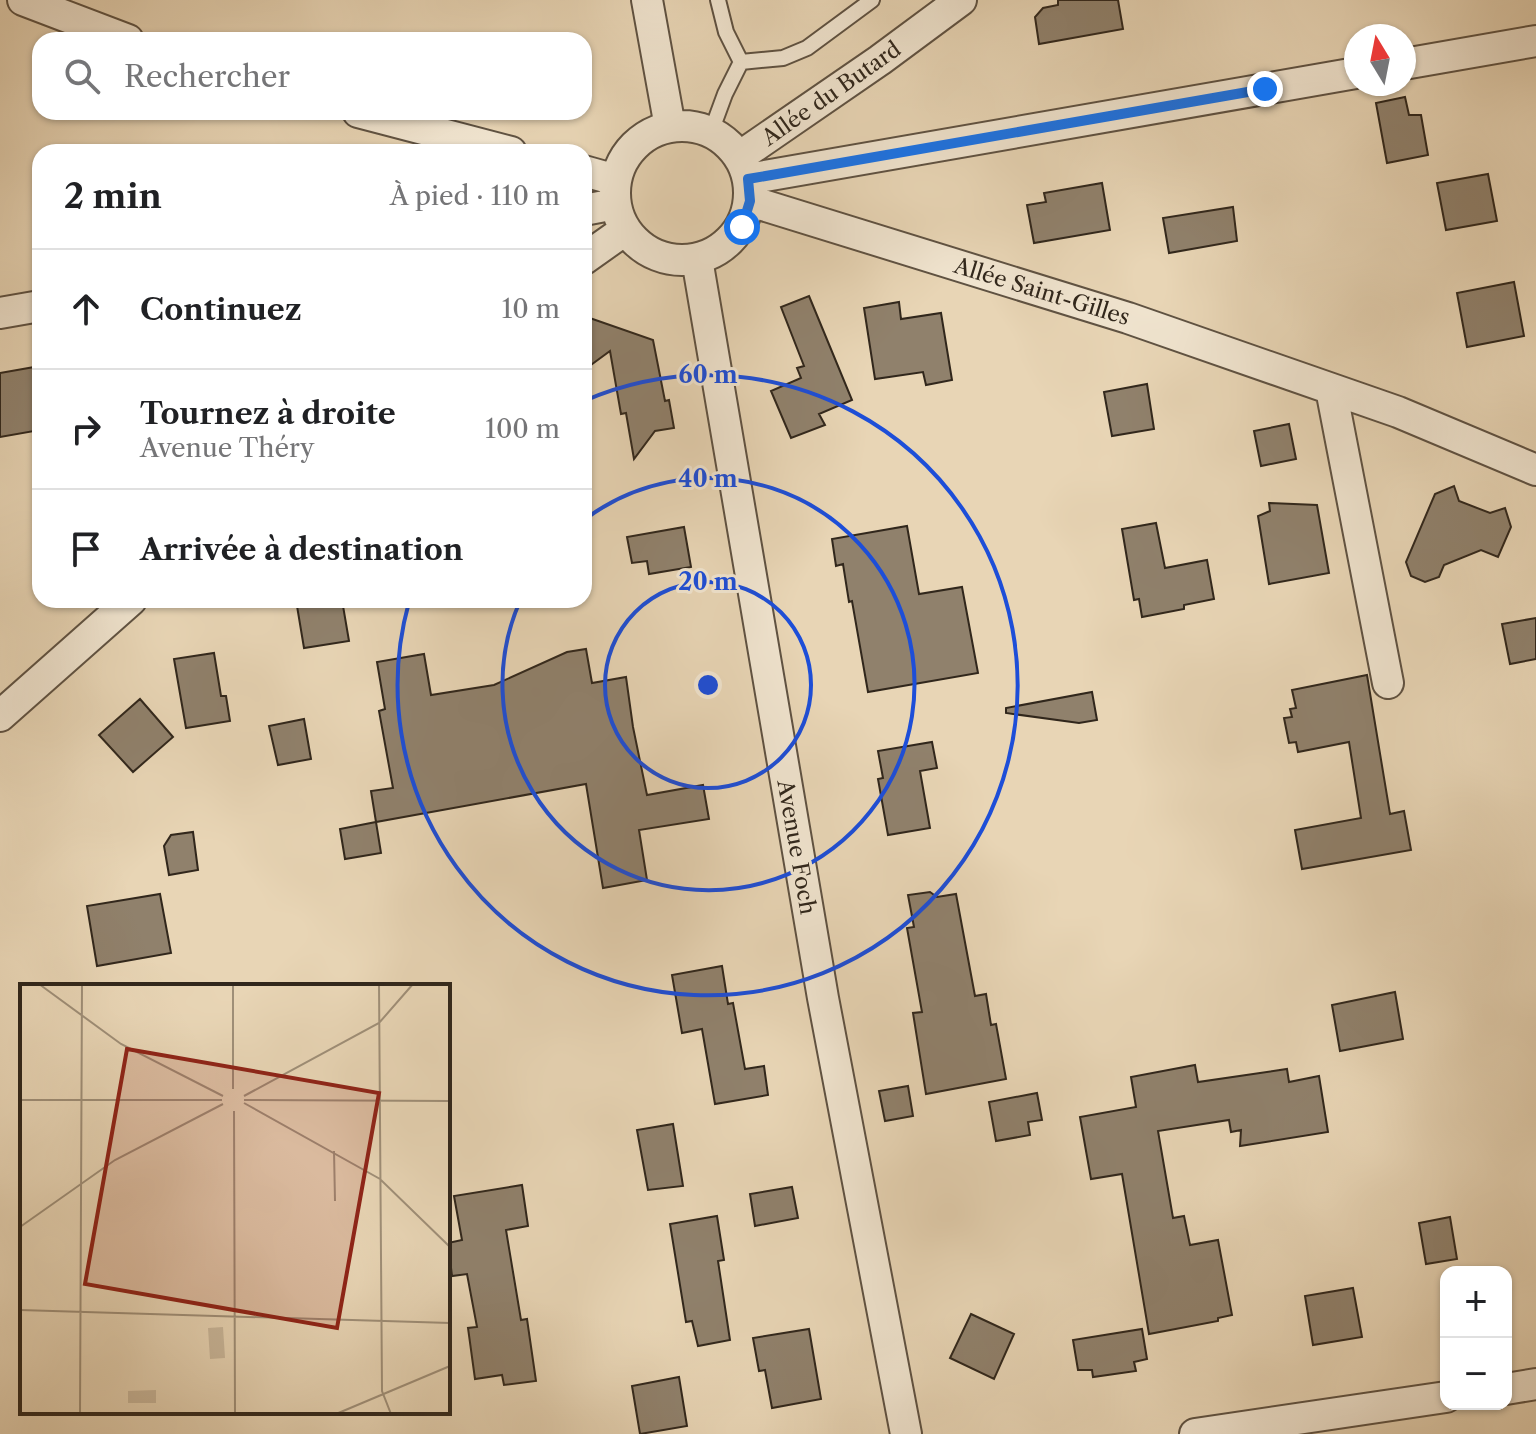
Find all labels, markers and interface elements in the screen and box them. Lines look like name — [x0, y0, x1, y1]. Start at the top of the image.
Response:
north arrow — [1344, 24, 1416, 96]
search box — [32, 32, 592, 120]
street label: Allée du Butard — [756, 35, 906, 152]
icon: search — [60, 54, 104, 98]
text: Rechercher — [124, 58, 290, 95]
route end — [1247, 71, 1283, 107]
text: 2 min — [64, 175, 162, 217]
text: À pied · 110 m — [390, 180, 560, 212]
route start — [724, 209, 760, 245]
street label: Allée Saint-Gilles — [950, 252, 1133, 331]
icon: ahead — [64, 287, 108, 331]
text: Continuez — [140, 291, 302, 328]
text: 10 m — [501, 293, 560, 325]
text: 60 m — [678, 360, 738, 389]
text: Tournez à droite — [140, 395, 396, 432]
icon: right — [64, 407, 108, 451]
text: 100 m — [485, 413, 560, 445]
text: Avenue Théry — [140, 432, 314, 464]
text: 40 m — [678, 464, 738, 493]
icon: arrive — [64, 527, 108, 571]
text: Arrivée à destination — [140, 531, 463, 568]
text: 20 m — [678, 567, 738, 596]
centre of rings — [694, 671, 722, 699]
street label: Avenue Foch — [771, 777, 822, 917]
inset map — [20, 984, 450, 1414]
map controls — [1440, 1266, 1512, 1410]
button: + — [1440, 1266, 1512, 1338]
button: − — [1440, 1338, 1512, 1410]

